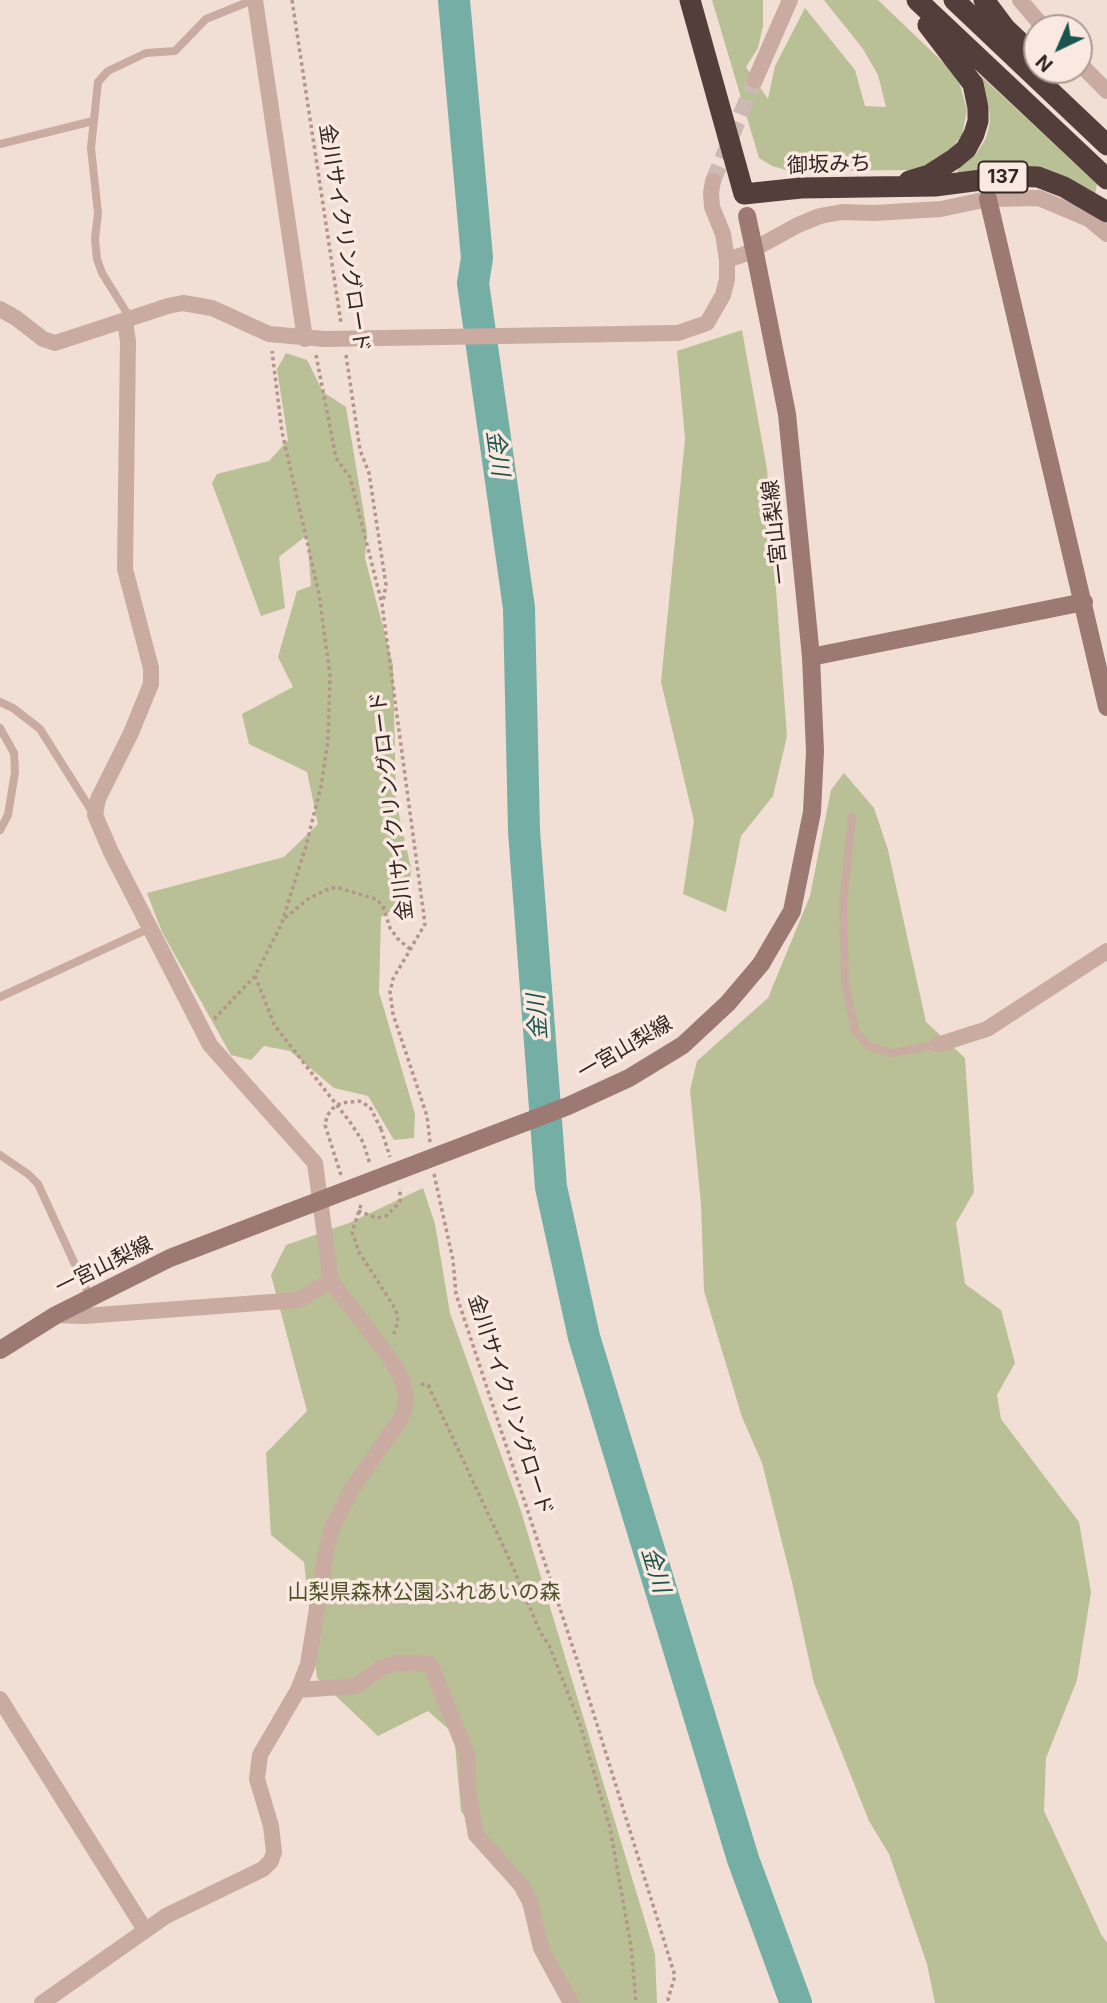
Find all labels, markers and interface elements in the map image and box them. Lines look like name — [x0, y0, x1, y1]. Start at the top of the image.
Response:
north arrow — [1023, 14, 1093, 84]
text: N — [1031, 50, 1058, 76]
street label: 金川サイクリングロード — [313, 122, 375, 354]
street label: 御坂みち — [787, 151, 871, 179]
road number: 137 — [978, 162, 1028, 192]
water label: 金川 — [480, 428, 514, 478]
street label: 一宮山梨線 — [758, 478, 794, 586]
street label: 金川サイクリングロード — [365, 690, 419, 922]
water label: 金川 — [523, 993, 553, 1041]
street label: 一宮山梨線 — [573, 1011, 677, 1085]
street label: 一宮山梨線 — [51, 1232, 157, 1300]
street label: 金川サイクリングロード — [462, 1291, 558, 1519]
water label: 金川 — [635, 1544, 675, 1596]
park label: 山梨県森林公園ふれあいの森 — [288, 1580, 560, 1606]

